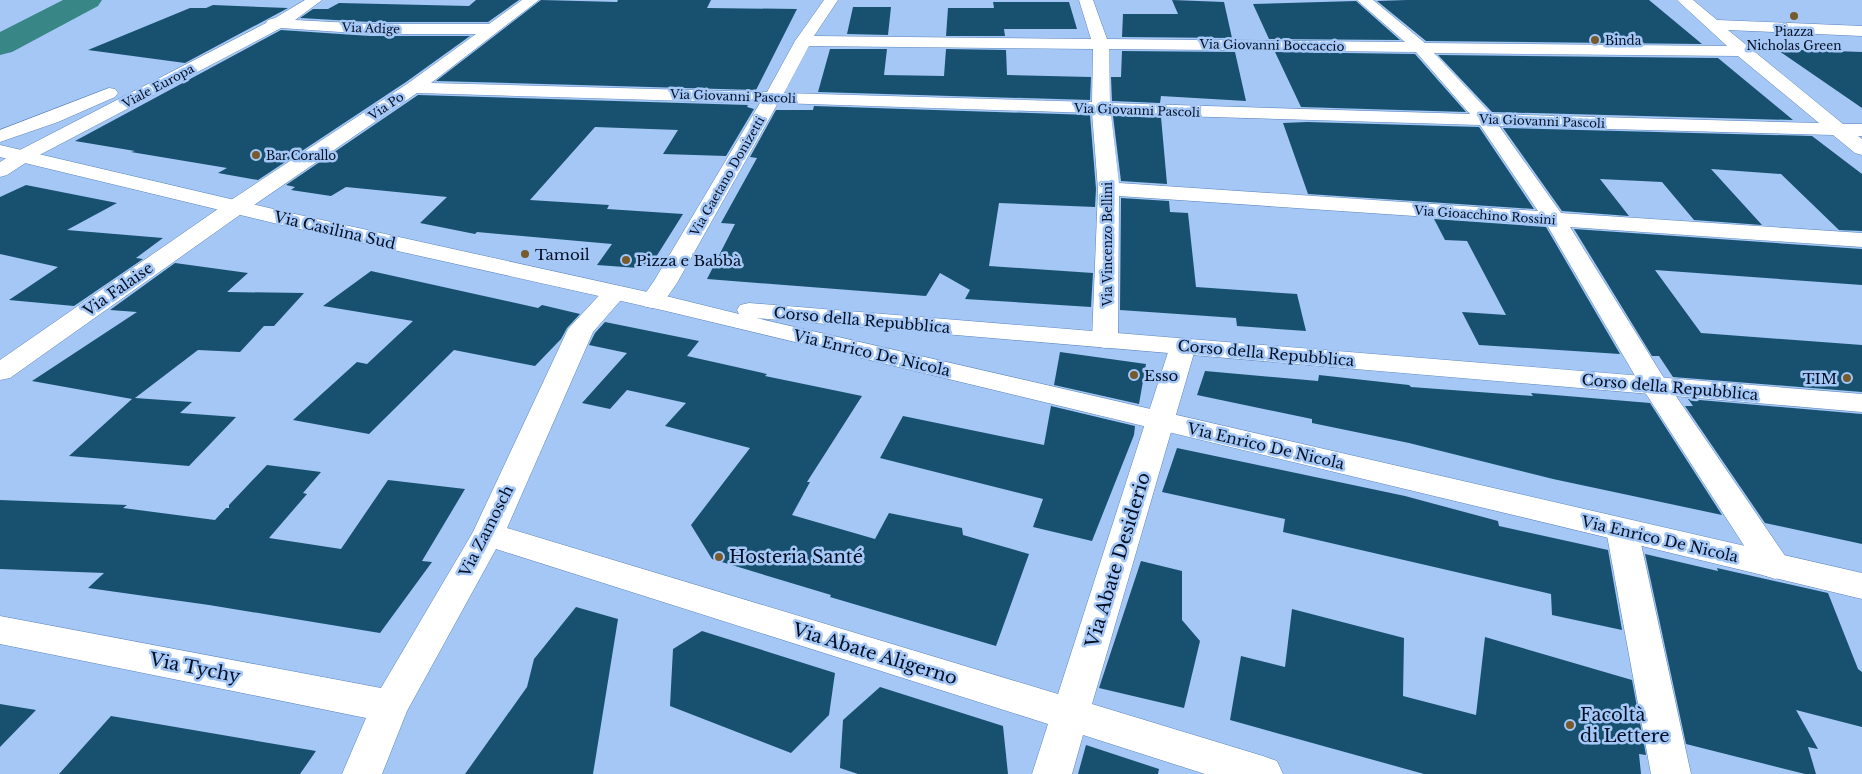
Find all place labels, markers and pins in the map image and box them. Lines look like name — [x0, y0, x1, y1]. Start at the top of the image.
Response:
marker: Piazza Nicholas Green — [1788, 10, 1800, 22]
place label: Piazza Nicholas Green — [1747, 24, 1841, 53]
place label: Binda — [1605, 33, 1642, 48]
marker: Binda — [1589, 34, 1601, 46]
place label: Bar Corallo — [266, 148, 336, 163]
marker: Bar Corallo — [250, 149, 262, 161]
place label: Tamoil — [535, 245, 590, 264]
marker: Tamoil — [519, 248, 531, 260]
place label: Pizza e Babbà — [636, 251, 742, 270]
marker: Pizza e Babbà — [620, 254, 632, 266]
place label: Esso — [1144, 366, 1179, 385]
marker: Esso — [1128, 369, 1140, 381]
place label: TIM — [1802, 369, 1837, 388]
marker: TIM — [1841, 372, 1853, 384]
place label: Hosteria Santé — [729, 546, 863, 568]
marker: Hosteria Santé — [713, 551, 725, 563]
place label: Facoltà di Lettere — [1580, 704, 1669, 747]
marker: Facoltà di Lettere — [1564, 719, 1576, 731]

